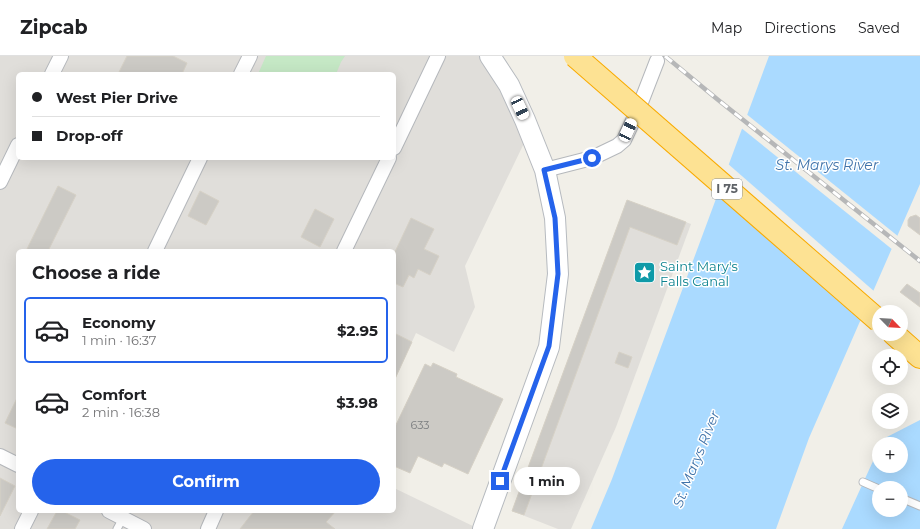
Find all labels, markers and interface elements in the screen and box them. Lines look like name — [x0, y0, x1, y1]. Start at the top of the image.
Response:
text: Zipcab — [20, 16, 88, 39]
text: Map — [711, 19, 742, 37]
text: Directions — [764, 19, 836, 37]
text: Saved — [858, 19, 900, 37]
text: West Pier Drive — [56, 88, 178, 107]
car — [509, 95, 531, 121]
car — [617, 117, 639, 143]
text: Drop-off — [56, 126, 123, 145]
route start — [583, 149, 601, 167]
water label: St. Marys River — [776, 156, 879, 174]
road number: I 75 — [712, 179, 742, 199]
place label: Saint Mary's Falls Canal — [660, 258, 738, 289]
place icon: Saint Mary's Falls Canal — [631, 260, 657, 286]
text: Choose a ride — [32, 262, 160, 284]
north arrow — [872, 305, 908, 341]
map controls — [872, 305, 908, 517]
icon: car — [34, 312, 70, 348]
text: Economy — [82, 313, 155, 332]
text: $2.95 — [337, 321, 378, 340]
text: 1 min · 16:37 — [82, 332, 156, 348]
button: locate — [872, 349, 908, 385]
icon: car — [34, 384, 70, 420]
text: Comfort — [82, 385, 147, 404]
text: $3.98 — [336, 393, 378, 412]
button: layers — [872, 393, 908, 429]
text: 2 min · 16:38 — [82, 404, 160, 420]
water label: St. Marys River — [668, 408, 724, 510]
house number: 633 — [410, 418, 430, 432]
button: + — [872, 437, 908, 473]
button: Confirm — [32, 459, 380, 505]
callout: 1 min — [514, 467, 580, 495]
route end — [491, 472, 509, 490]
text: 1 min — [529, 473, 565, 489]
button: − — [872, 481, 908, 517]

